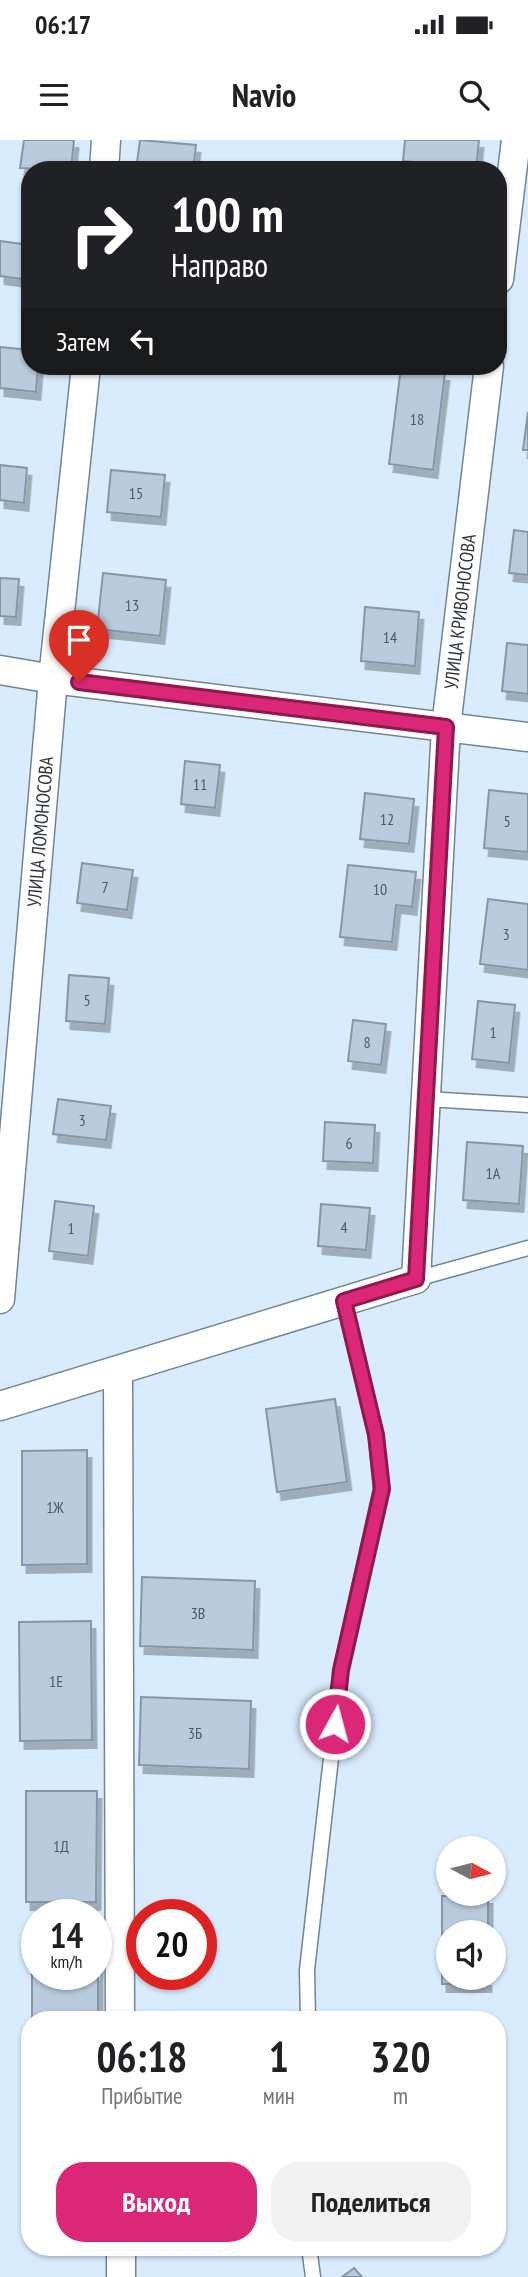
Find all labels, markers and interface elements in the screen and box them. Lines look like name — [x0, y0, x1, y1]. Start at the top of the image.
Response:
text: 06:17 — [35, 8, 91, 41]
text: Navio — [232, 74, 296, 116]
icon: menu — [35, 76, 73, 114]
icon: search — [455, 76, 493, 114]
text: 100 m — [171, 182, 284, 246]
icon: right — [56, 189, 147, 280]
text: Направо — [171, 244, 268, 286]
icon: left — [124, 322, 162, 360]
text: Затем — [56, 325, 110, 358]
house number: 18 — [410, 409, 424, 429]
house number: 15 — [129, 483, 143, 503]
street label: УЛИЦА КРИВОНОСОВА — [439, 533, 481, 691]
house number: 13 — [125, 595, 139, 615]
pin — [49, 610, 109, 682]
icon: arrive — [60, 621, 98, 659]
house number: 14 — [383, 627, 397, 647]
street label: УЛИЦА ЛОМОНОСОВА — [22, 755, 58, 908]
house number: 11 — [193, 774, 207, 794]
house number: 12 — [380, 809, 394, 829]
house number: 5 — [503, 811, 511, 831]
house number: 7 — [101, 877, 109, 897]
house number: 10 — [373, 879, 387, 899]
house number: 3 — [502, 924, 510, 944]
house number: 5 — [83, 990, 91, 1010]
house number: 1 — [489, 1022, 497, 1042]
house number: 8 — [363, 1032, 371, 1052]
house number: 3 — [78, 1110, 86, 1130]
house number: 6 — [345, 1133, 353, 1153]
house number: 1А — [486, 1163, 501, 1183]
house number: 4 — [340, 1217, 348, 1237]
house number: 1 — [67, 1218, 75, 1238]
house number: 1Ж — [46, 1497, 64, 1517]
house number: 3В — [191, 1603, 205, 1623]
house number: 1Е — [49, 1671, 63, 1691]
position arrow — [298, 1687, 372, 1761]
house number: 3Б — [188, 1723, 202, 1743]
house number: 1Д — [53, 1836, 69, 1856]
north arrow — [436, 1836, 506, 1906]
map controls — [436, 1836, 506, 1990]
speed limit sign: 20 — [126, 1899, 217, 1990]
text: 14 — [50, 1912, 83, 1958]
button: sound — [436, 1920, 506, 1990]
text: km/h — [51, 1950, 82, 1973]
text: 06:18 — [96, 2029, 187, 2084]
text: 1 — [269, 2029, 289, 2084]
text: 320 — [370, 2029, 431, 2084]
text: Прибытие — [101, 2081, 183, 2110]
text: мин — [263, 2081, 295, 2110]
text: m — [393, 2081, 408, 2110]
button: Выход — [56, 2162, 257, 2242]
button: Поделиться — [271, 2162, 471, 2242]

